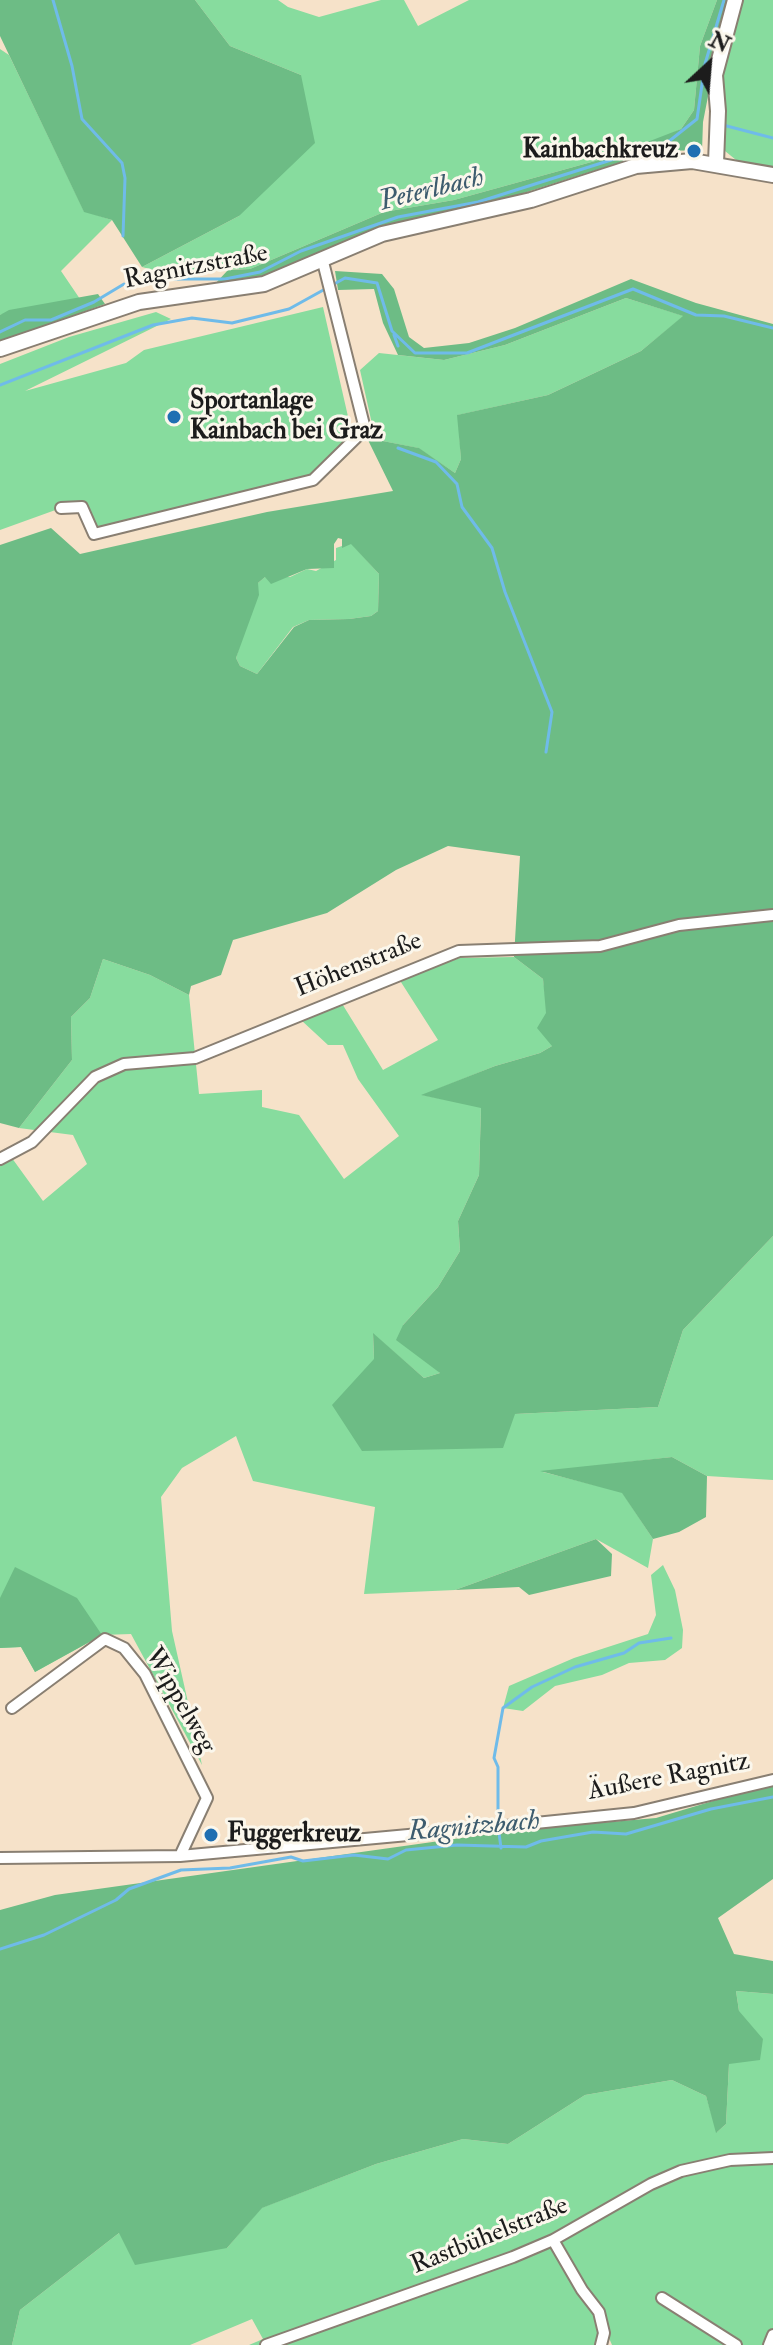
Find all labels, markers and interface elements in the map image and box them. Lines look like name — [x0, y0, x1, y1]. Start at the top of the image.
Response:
north arrow — [669, 24, 749, 104]
text: N — [705, 26, 735, 59]
place label: Kainbachkreuz — [522, 135, 678, 167]
marker: Kainbachkreuz — [685, 142, 703, 160]
water label: Peterlbach — [376, 162, 488, 220]
street label: Ragnitzstraße — [121, 239, 271, 297]
place label: Sportanlage Kainbach bei Graz — [190, 386, 383, 448]
marker: Sportanlage Kainbach bei Graz — [165, 408, 183, 426]
street label: Höhenstraße — [291, 926, 427, 1006]
street label: Wippelweg — [136, 1643, 222, 1759]
street label: Äußere Ragnitz — [586, 1747, 752, 1809]
water label: Ragnitzbach — [407, 1805, 541, 1851]
place label: Fuggerkreuz — [227, 1819, 361, 1851]
marker: Fuggerkreuz — [202, 1826, 220, 1844]
street label: Rastbühelstraße — [407, 2191, 573, 2283]

